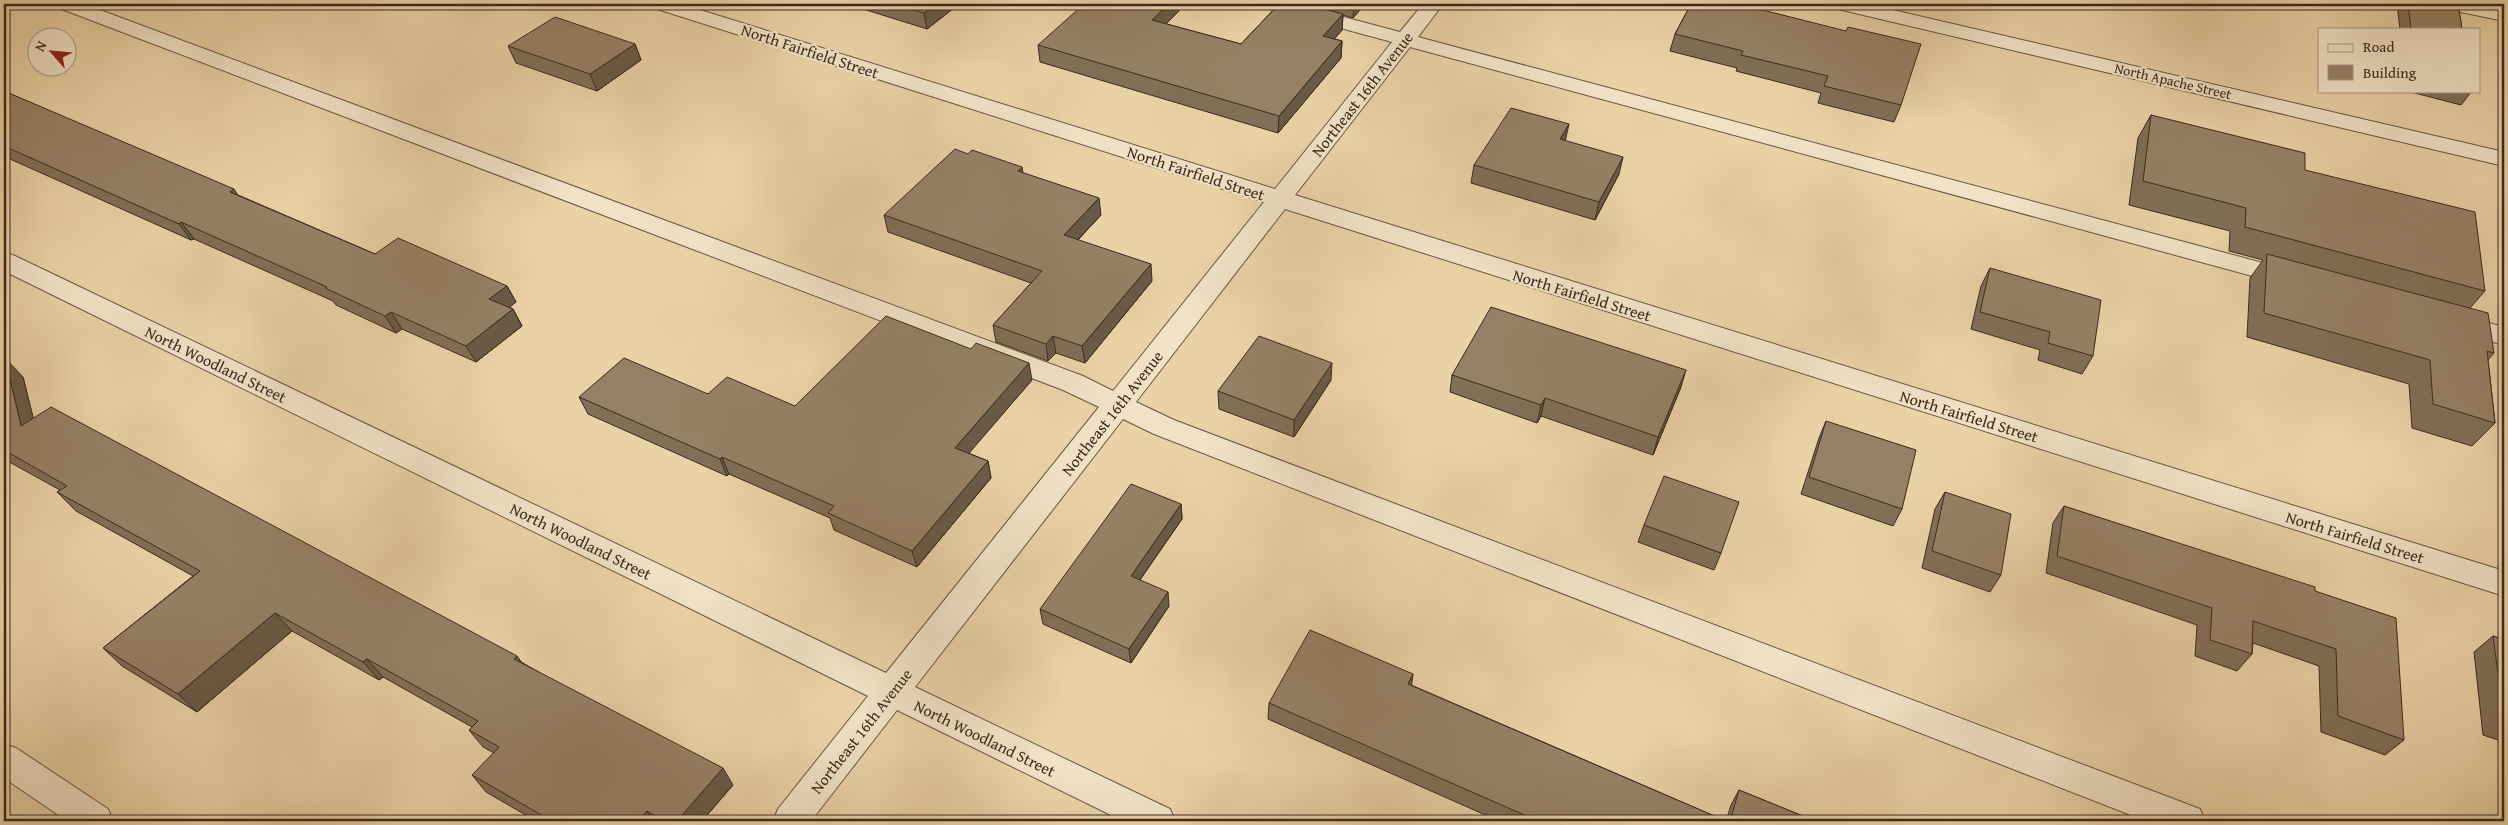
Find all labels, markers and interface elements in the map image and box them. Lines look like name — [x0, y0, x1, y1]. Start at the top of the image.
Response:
street label: North Fairfield Street — [738, 17, 882, 85]
street label: Northeast 16th Avenue — [1305, 26, 1419, 162]
north arrow — [28, 28, 78, 78]
legend — [2318, 28, 2480, 92]
text: Road — [2363, 36, 2394, 57]
text: N — [29, 37, 52, 55]
street label: North Apache Street — [2113, 58, 2234, 104]
text: Building — [2363, 62, 2417, 83]
street label: North Fairfield Street — [1124, 139, 1268, 207]
street label: North Fairfield Street — [1510, 263, 1654, 328]
street label: North Woodland Street — [141, 319, 291, 409]
street label: Northeast 16th Avenue — [1055, 345, 1169, 481]
street label: North Fairfield Street — [1897, 384, 2041, 449]
street label: North Woodland Street — [506, 496, 656, 586]
street label: North Fairfield Street — [2283, 505, 2427, 570]
street label: Northeast 16th Avenue — [804, 663, 918, 799]
street label: North Woodland Street — [910, 693, 1060, 783]

